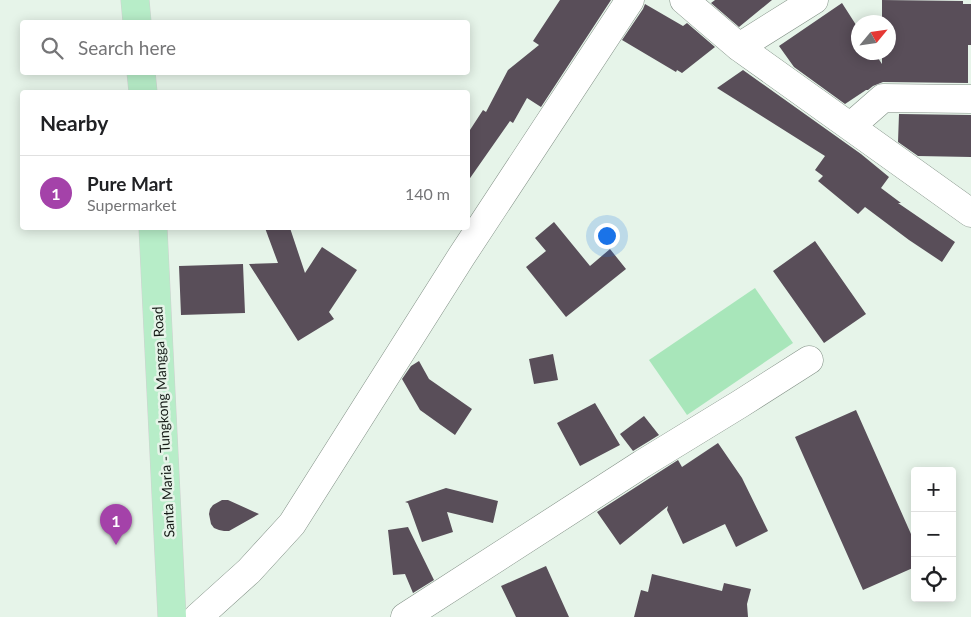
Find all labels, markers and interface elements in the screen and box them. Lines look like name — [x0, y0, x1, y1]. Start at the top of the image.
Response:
north arrow — [851, 15, 896, 60]
search box — [20, 20, 470, 75]
icon: search — [38, 34, 66, 62]
text: Search here — [78, 36, 176, 59]
text: Nearby — [40, 110, 108, 135]
text: Pure Mart — [87, 172, 173, 195]
text: 1 — [51, 184, 61, 203]
text: 140 m — [405, 184, 450, 203]
text: Supermarket — [87, 195, 176, 214]
your location — [594, 223, 620, 249]
street label: Santa Maria - Tungkong Mangga Road — [148, 306, 178, 538]
map controls — [911, 467, 956, 602]
button: + — [911, 467, 956, 512]
pin: 1 — [100, 504, 132, 545]
button: − — [911, 512, 956, 557]
button: locate — [911, 557, 956, 602]

